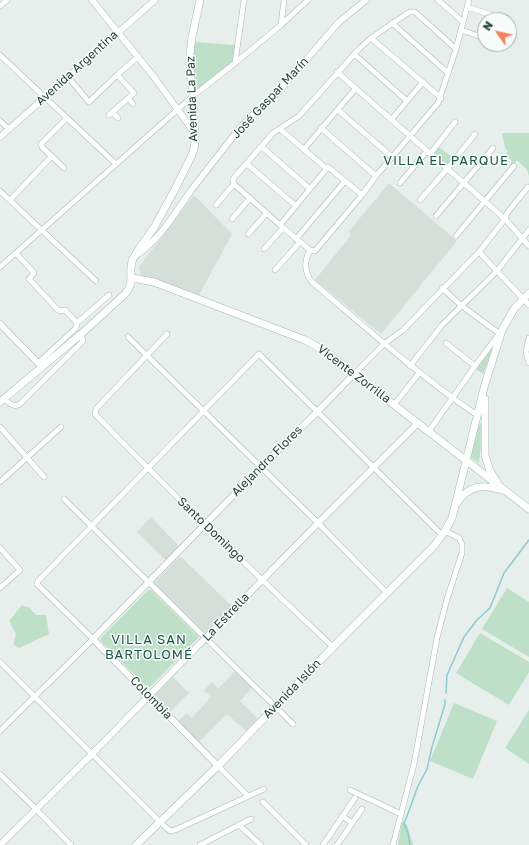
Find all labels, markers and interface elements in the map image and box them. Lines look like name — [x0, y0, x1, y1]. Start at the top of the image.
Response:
north arrow — [477, 12, 517, 52]
text: N — [480, 18, 495, 33]
street label: Avenida Argentina — [33, 28, 121, 108]
street label: José Gaspar Marín — [229, 54, 311, 142]
street label: Avenida La Paz — [183, 56, 201, 142]
district label: VILLA EL PARQUE — [383, 153, 509, 169]
street label: Vicente Zorrilla — [315, 342, 393, 406]
street label: Alejandro Flores — [229, 423, 305, 499]
street label: Santo Domingo — [174, 494, 248, 566]
street label: La Estrella — [200, 590, 252, 644]
district label: VILLA SAN BARTOLOMÉ — [105, 632, 193, 663]
street label: Avenida Islón — [260, 656, 324, 722]
street label: Colombia — [127, 673, 175, 723]

